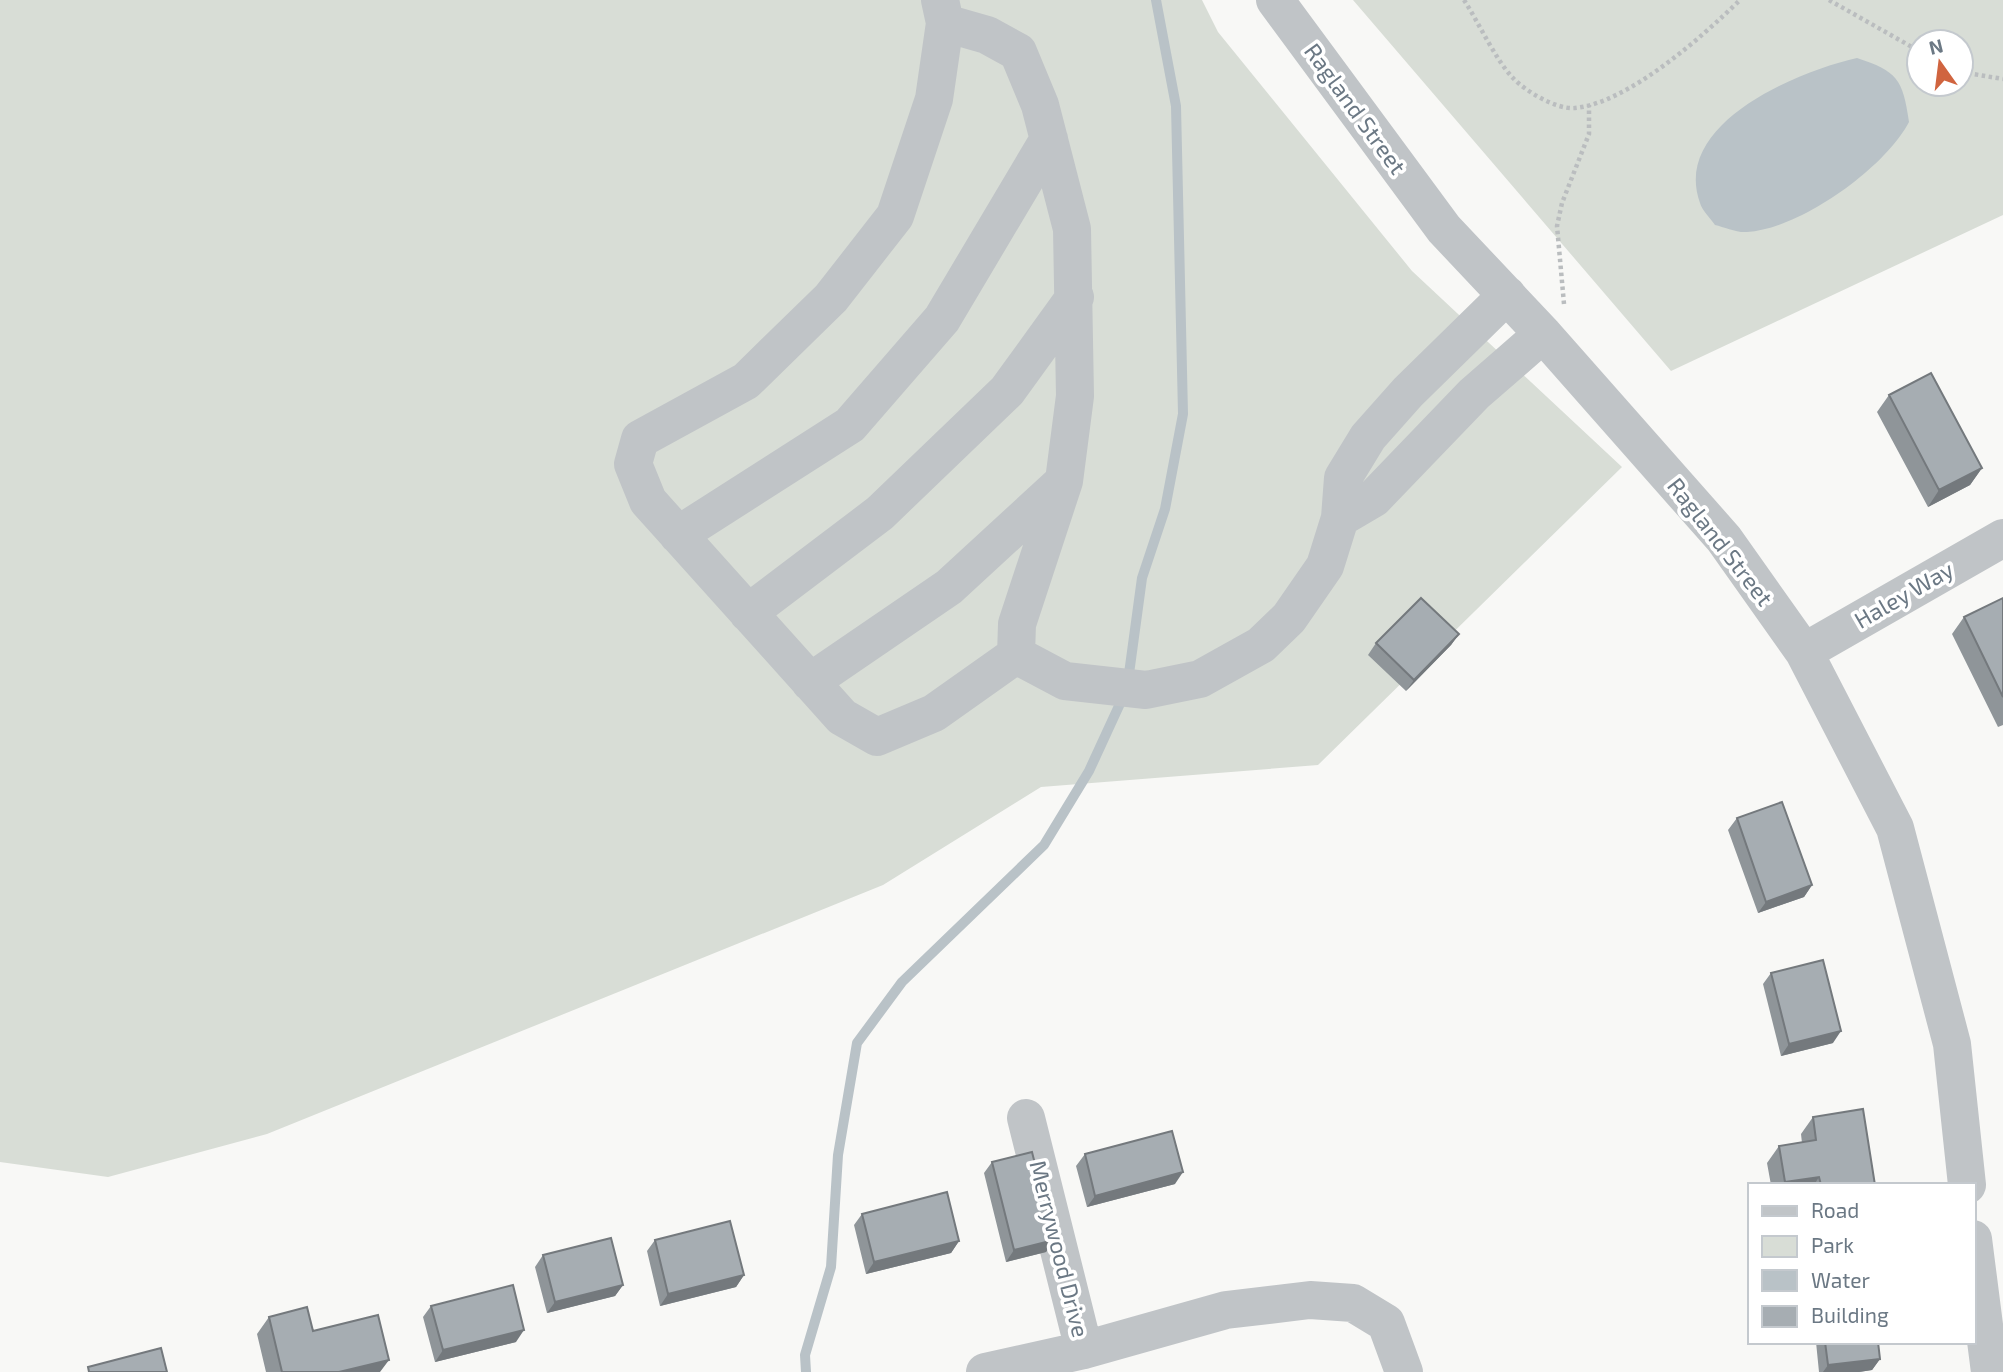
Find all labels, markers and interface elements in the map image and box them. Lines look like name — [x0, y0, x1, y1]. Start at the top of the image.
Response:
north arrow — [1905, 28, 1975, 98]
text: N — [1926, 33, 1945, 59]
street label: Ragland Street — [1299, 38, 1413, 179]
street label: Ragland Street — [1662, 472, 1780, 611]
street label: Haley Way — [1849, 555, 1958, 634]
street label: Merrywood Drive — [1024, 1158, 1095, 1340]
legend — [1748, 1183, 1975, 1344]
text: Road — [1811, 1197, 1859, 1222]
text: Park — [1811, 1232, 1854, 1257]
text: Water — [1811, 1267, 1870, 1292]
text: Building — [1811, 1302, 1889, 1327]

